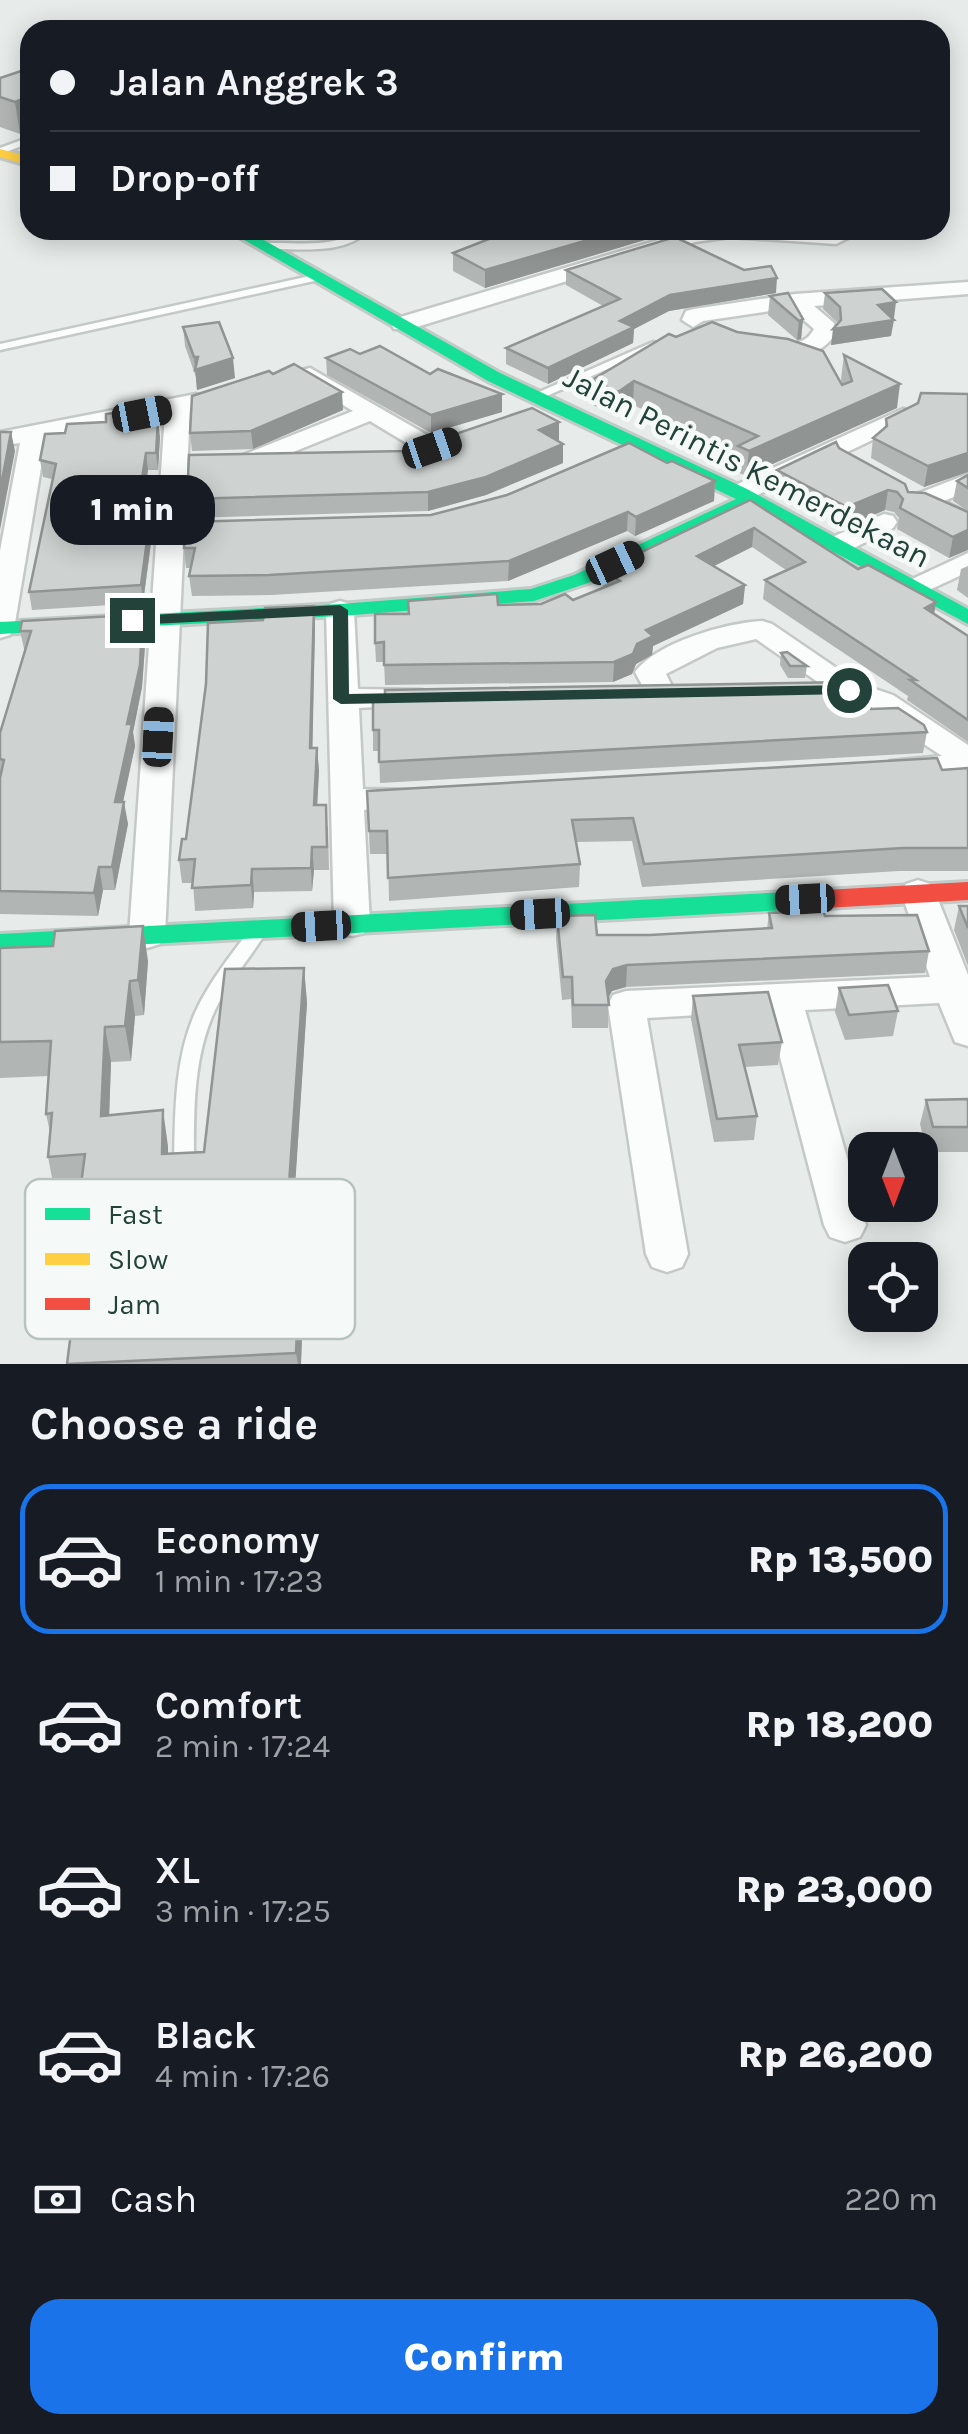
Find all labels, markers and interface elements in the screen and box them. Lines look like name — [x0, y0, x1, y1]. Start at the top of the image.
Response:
text: Jalan Anggrek 3 — [110, 60, 399, 105]
text: Drop-off — [110, 156, 259, 201]
street label: Jalan Perintis Kemerdekaan — [558, 358, 936, 576]
car — [110, 394, 174, 434]
car — [399, 424, 465, 472]
callout: 1 min — [49, 475, 214, 545]
text: 1 min — [91, 491, 174, 528]
car — [581, 537, 649, 589]
route end — [110, 598, 155, 643]
route start — [827, 668, 872, 713]
car — [141, 706, 175, 768]
car — [774, 882, 836, 916]
car — [509, 897, 571, 931]
car — [290, 909, 352, 943]
north arrow — [848, 1132, 938, 1222]
map controls — [848, 1132, 938, 1332]
legend — [25, 1179, 355, 1339]
text: Fast — [108, 1198, 163, 1231]
button: locate — [848, 1242, 938, 1332]
text: Slow — [108, 1243, 168, 1276]
text: Jam — [108, 1288, 161, 1321]
text: Choose a ride — [30, 1398, 318, 1450]
icon: car — [35, 1514, 125, 1604]
text: Economy — [155, 1518, 319, 1563]
text: Rp 13,500 — [748, 1537, 933, 1582]
text: 1 min · 17:23 — [155, 1563, 323, 1600]
icon: car — [35, 1679, 125, 1769]
text: Comfort — [155, 1683, 302, 1728]
text: Rp 18,200 — [746, 1702, 933, 1747]
text: 2 min · 17:24 — [155, 1728, 330, 1765]
icon: car — [35, 1844, 125, 1934]
text: XL — [155, 1848, 200, 1893]
text: Rp 23,000 — [736, 1867, 933, 1912]
text: 3 min · 17:25 — [155, 1893, 331, 1930]
icon: car — [35, 2009, 125, 2099]
text: Black — [155, 2013, 256, 2058]
text: Rp 26,200 — [738, 2032, 933, 2077]
text: 4 min · 17:26 — [155, 2058, 330, 2095]
icon: cash — [30, 2172, 85, 2227]
text: Cash — [110, 2177, 197, 2222]
text: 220 m — [844, 2181, 938, 2218]
button: Confirm — [30, 2299, 938, 2414]

